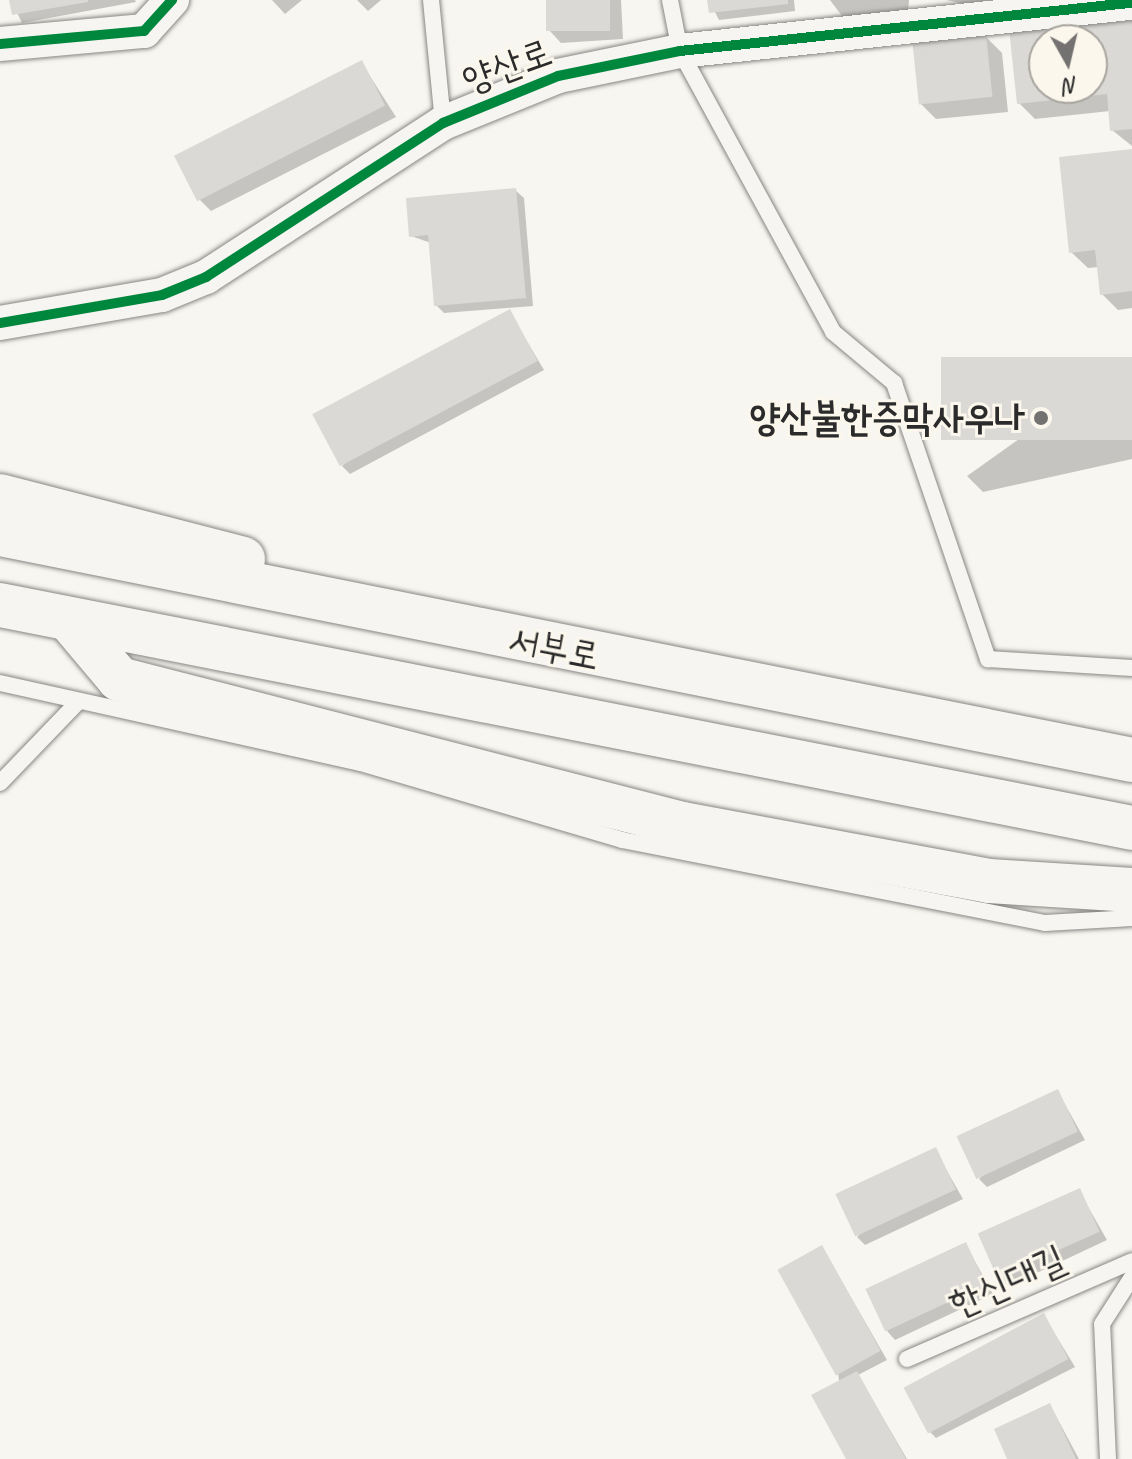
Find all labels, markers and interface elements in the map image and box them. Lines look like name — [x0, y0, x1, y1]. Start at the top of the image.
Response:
north arrow — [1028, 24, 1108, 104]
street label: 양산로 — [456, 29, 558, 103]
text: N — [1062, 71, 1080, 101]
place label: 양산불한증막사우나 — [750, 395, 1025, 441]
marker: 양산불한증막사우나 — [1032, 409, 1050, 427]
street label: 서부로 — [505, 617, 603, 679]
street label: 한신대길 — [942, 1235, 1072, 1327]

